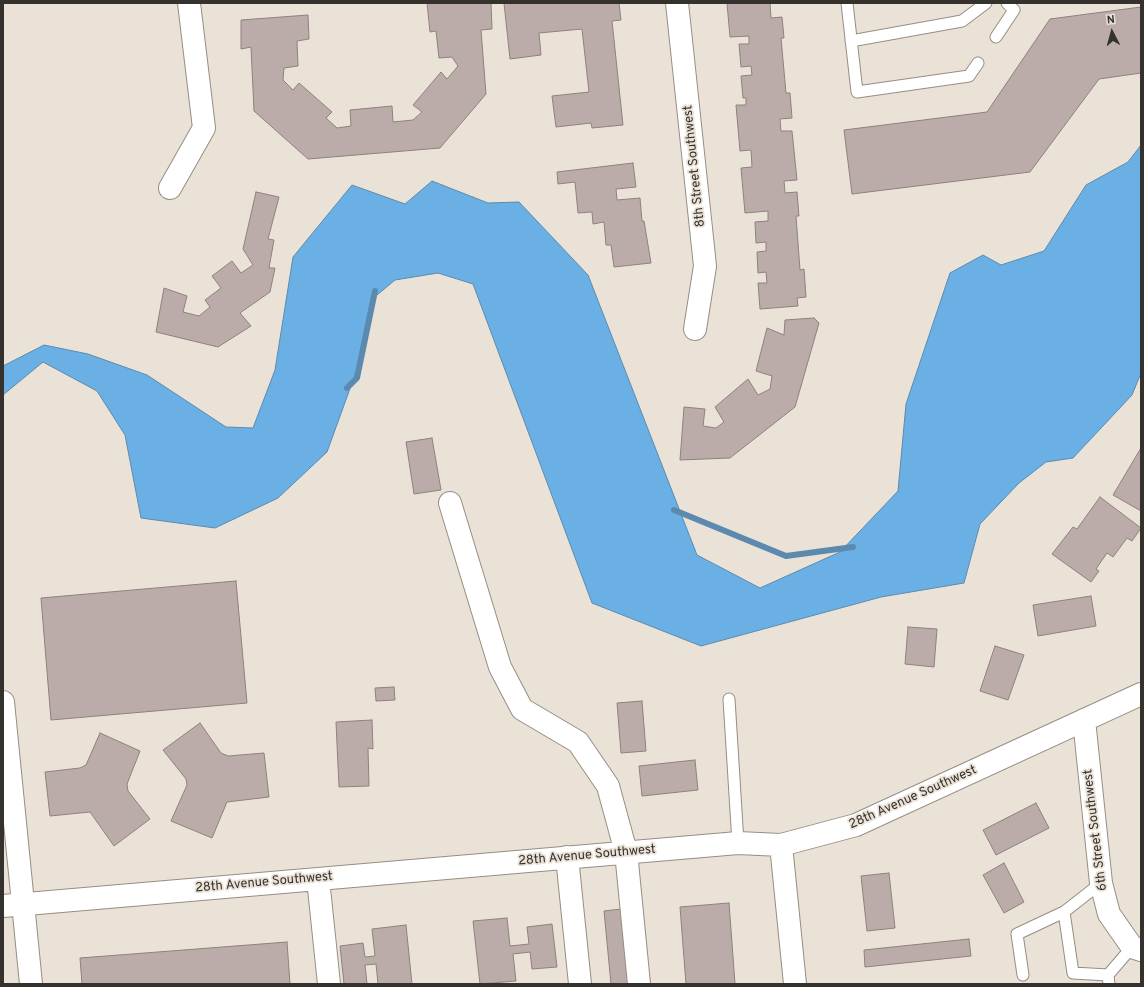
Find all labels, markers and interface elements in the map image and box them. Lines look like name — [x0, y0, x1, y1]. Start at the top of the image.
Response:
north arrow — [1092, 12, 1132, 52]
text: N — [1106, 13, 1115, 27]
street label: 8th Street Southwest — [681, 104, 709, 228]
street label: 28th Avenue Southwest — [847, 763, 979, 833]
street label: 6th Street Southwest — [1081, 768, 1111, 892]
street label: 28th Avenue Southwest — [518, 842, 656, 870]
street label: 28th Avenue Southwest — [195, 869, 333, 897]

